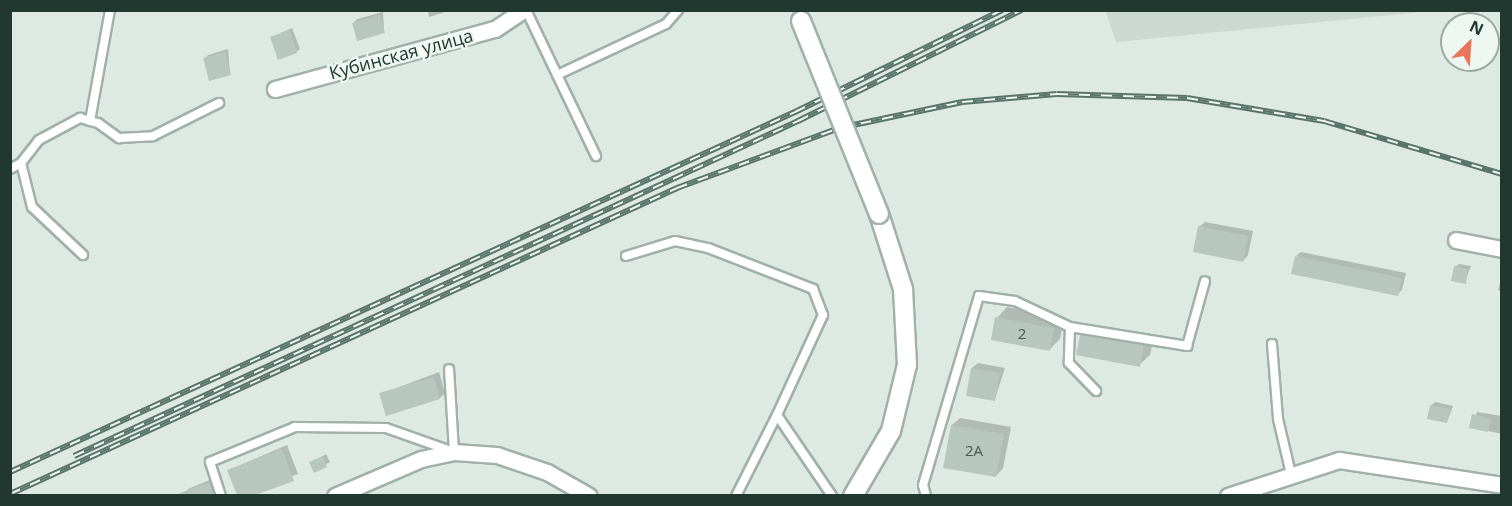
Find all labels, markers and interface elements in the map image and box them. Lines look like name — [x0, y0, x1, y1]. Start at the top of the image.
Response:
north arrow — [1440, 12, 1500, 72]
text: N — [1466, 15, 1487, 40]
street label: Кубинская улица — [327, 24, 475, 84]
house number: 2 — [1018, 325, 1026, 343]
house number: 2А — [965, 442, 983, 460]

